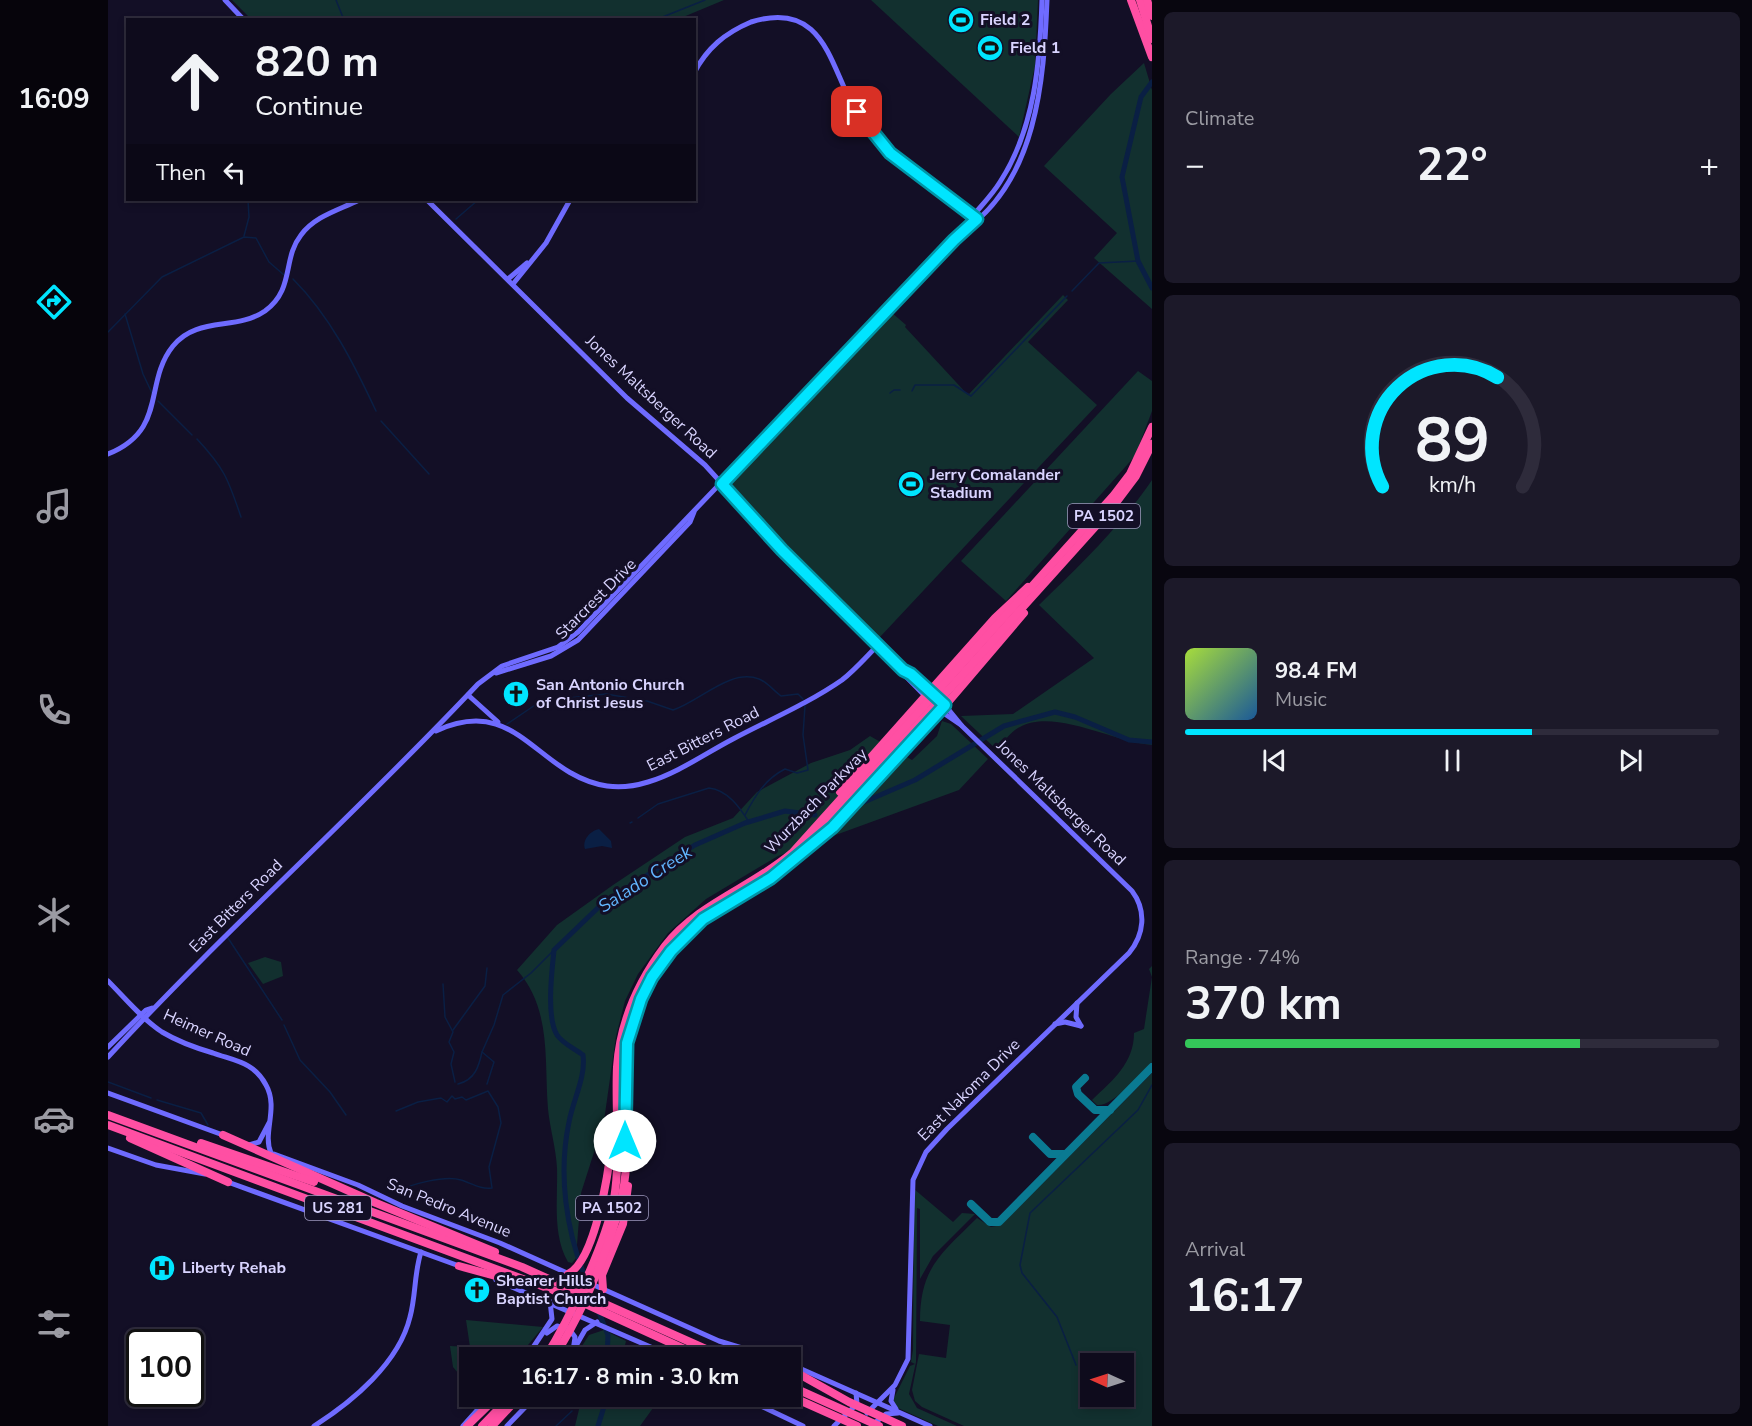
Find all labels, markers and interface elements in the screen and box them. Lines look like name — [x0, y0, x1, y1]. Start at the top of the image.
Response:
sports icon: Field 2 — [946, 5, 976, 35]
place label: Field 2 — [980, 9, 1030, 31]
sports icon: Field 1 — [975, 33, 1005, 63]
text: 820 m — [255, 34, 379, 91]
place label: Field 1 — [1010, 37, 1060, 59]
icon: ahead — [156, 42, 234, 120]
text: 16:09 — [18, 81, 90, 118]
pin — [831, 86, 882, 137]
text: Continue — [255, 88, 363, 125]
icon: arrive — [840, 95, 873, 128]
text: Climate — [1185, 105, 1254, 132]
text: 22° — [1416, 135, 1488, 196]
text: − — [1185, 143, 1205, 188]
text: + — [1699, 143, 1719, 188]
icon: left — [218, 156, 251, 189]
text: Then — [156, 158, 206, 188]
icon: directions — [33, 281, 75, 323]
street label: Jones Maltsberger Road — [580, 330, 721, 464]
text: 89 — [1415, 398, 1489, 483]
place label: Jerry Comalander Stadium — [929, 464, 1061, 504]
sports icon: Jerry Comalander Stadium — [896, 469, 926, 499]
text: km/h — [1428, 471, 1476, 501]
icon: music — [33, 485, 75, 527]
road number: PA 1502 — [1068, 504, 1140, 528]
street label: Starcrest Drive — [551, 554, 641, 644]
text: 98.4 FM — [1275, 656, 1357, 686]
place label: San Antonio Church of Christ Jesus — [536, 674, 685, 714]
church icon: San Antonio Church of Christ Jesus — [501, 679, 531, 709]
text: Music — [1275, 686, 1327, 713]
icon: phone — [33, 689, 75, 731]
street label: East Bitters Road — [643, 701, 763, 777]
street label: Jones Maltsberger Road — [991, 735, 1130, 871]
street label: Wurzbach Parkway — [760, 743, 873, 859]
icon: previous — [1258, 744, 1291, 777]
icon: pause — [1436, 744, 1469, 777]
icon: next — [1614, 744, 1647, 777]
water label: Salado Creek — [594, 839, 697, 918]
street label: East Bitters Road — [185, 855, 287, 957]
icon: climate — [33, 894, 75, 936]
text: Range · 74% — [1185, 944, 1300, 971]
text: 370 km — [1185, 974, 1342, 1035]
street label: Heimer Road — [160, 1004, 254, 1062]
street label: East Nakoma Drive — [913, 1034, 1025, 1146]
icon: car — [33, 1098, 75, 1140]
position arrow — [593, 1109, 657, 1173]
street label: San Pedro Avenue — [384, 1173, 514, 1243]
road number: US 281 — [305, 1196, 371, 1220]
road number: PA 1502 — [576, 1196, 648, 1220]
text: Arrival — [1185, 1236, 1245, 1263]
hospital icon: Liberty Rehab — [147, 1253, 177, 1283]
place label: Liberty Rehab — [182, 1257, 286, 1279]
text: 16:17 — [1185, 1266, 1304, 1327]
place label: Shearer Hills Baptist Church — [496, 1270, 606, 1310]
church icon: Shearer Hills Baptist Church — [462, 1275, 492, 1305]
icon: filters — [33, 1303, 75, 1345]
speed limit sign: 100 — [126, 1329, 204, 1407]
north arrow — [1080, 1353, 1134, 1407]
map controls — [1080, 1353, 1134, 1407]
text: 16:17 · 8 min · 3.0 km — [521, 1362, 739, 1392]

